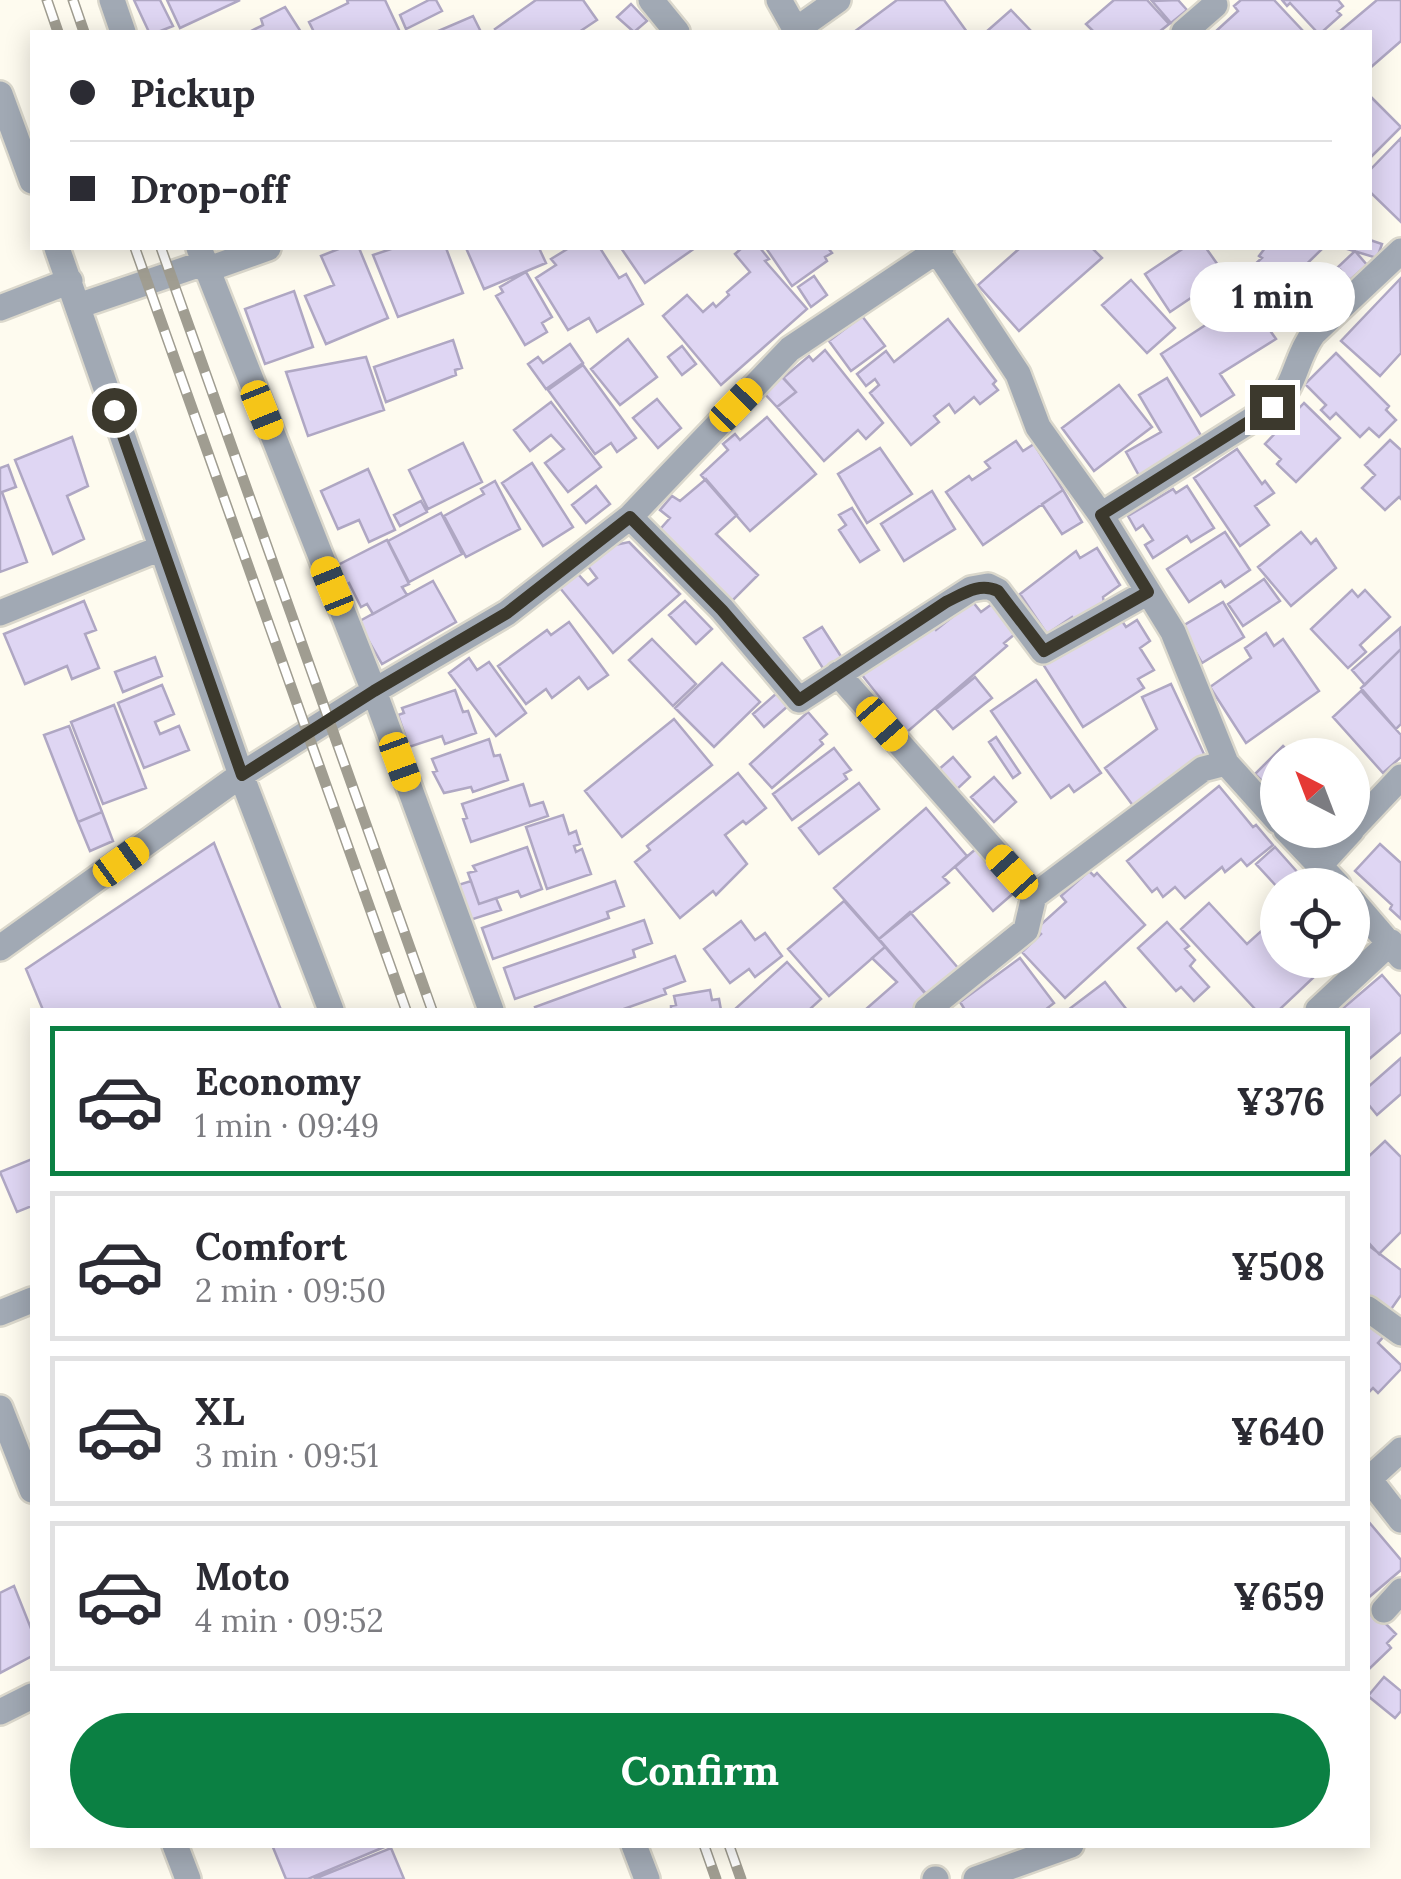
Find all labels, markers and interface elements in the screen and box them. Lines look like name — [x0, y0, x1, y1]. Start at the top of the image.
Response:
text: Pickup — [130, 69, 255, 117]
text: Drop-off — [130, 165, 288, 213]
callout: 1 min — [1190, 262, 1354, 332]
text: 1 min — [1232, 276, 1313, 317]
car — [704, 373, 768, 437]
car — [237, 377, 287, 443]
route end — [1250, 385, 1295, 430]
route start — [92, 388, 137, 433]
car — [307, 553, 357, 619]
car — [851, 692, 913, 756]
car — [376, 729, 424, 795]
north arrow — [1260, 738, 1370, 848]
map controls — [1260, 738, 1370, 978]
car — [88, 832, 154, 892]
car — [981, 840, 1043, 904]
button: locate — [1260, 868, 1370, 978]
icon: car — [75, 1056, 165, 1146]
text: Economy — [195, 1057, 361, 1105]
text: ¥376 — [1237, 1077, 1325, 1125]
text: 1 min · 09:49 — [195, 1105, 379, 1146]
icon: car — [75, 1221, 165, 1311]
text: Comfort — [195, 1222, 347, 1270]
text: ¥508 — [1231, 1242, 1325, 1290]
text: 2 min · 09:50 — [195, 1270, 386, 1311]
icon: car — [75, 1386, 165, 1476]
text: XL — [195, 1387, 245, 1435]
text: ¥640 — [1231, 1407, 1325, 1455]
text: 3 min · 09:51 — [195, 1435, 379, 1476]
icon: car — [75, 1551, 165, 1641]
text: Moto — [195, 1552, 290, 1600]
text: ¥659 — [1233, 1572, 1325, 1620]
text: 4 min · 09:52 — [195, 1600, 384, 1641]
button: Confirm — [70, 1713, 1330, 1828]

